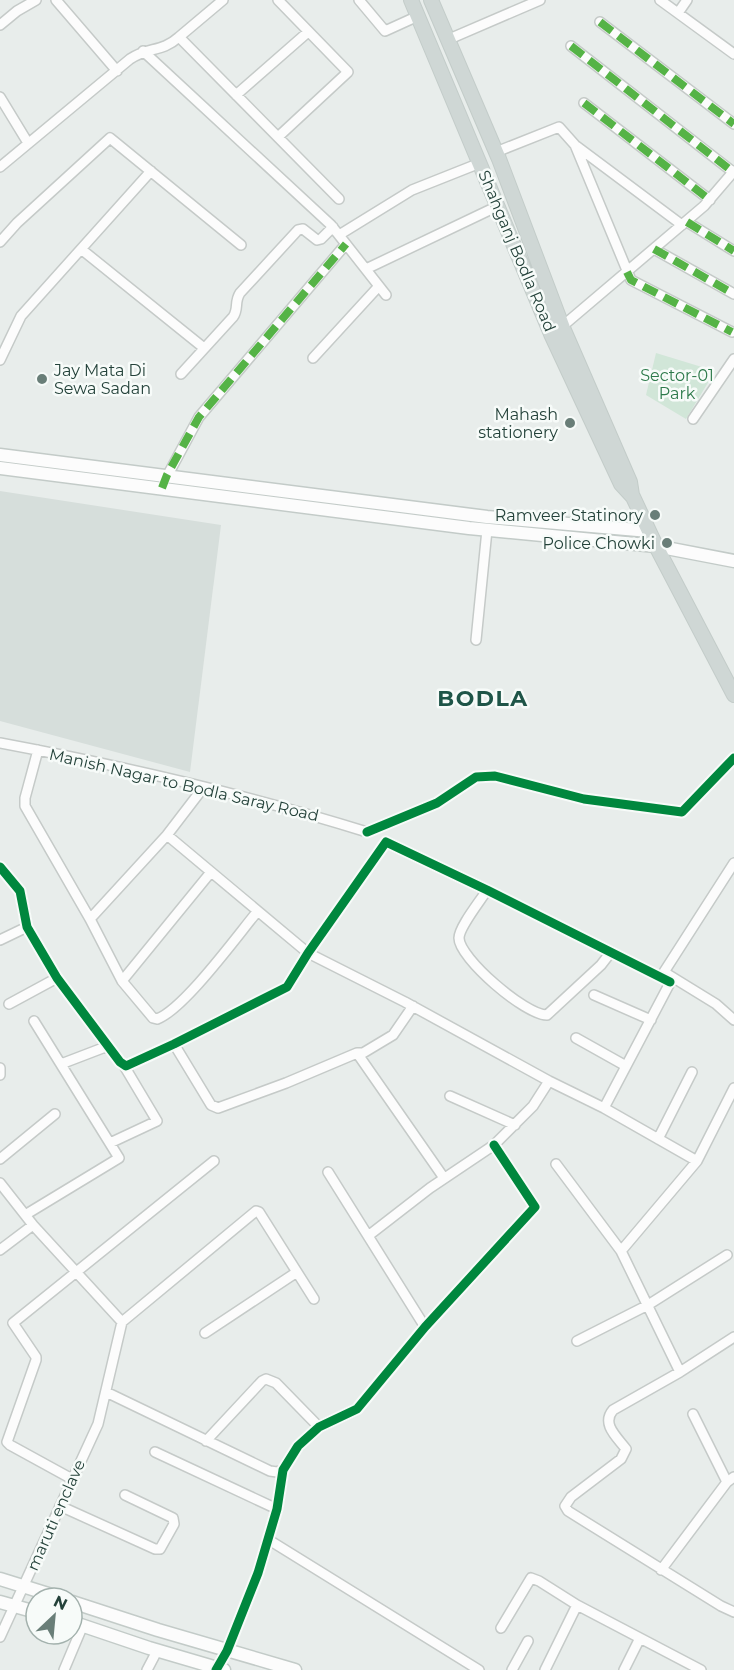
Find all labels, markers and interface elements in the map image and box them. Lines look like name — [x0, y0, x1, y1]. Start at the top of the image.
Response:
street label: Shahganj Bodla Road — [474, 167, 560, 335]
place label: Jay Mata Di Sewa Sadan — [53, 361, 151, 398]
park label: Sector-01 Park — [640, 366, 714, 403]
marker: Jay Mata Di Sewa Sadan — [35, 372, 49, 386]
place label: Mahash stationery — [478, 405, 558, 442]
marker: Mahash stationery — [563, 416, 577, 430]
place label: Ramveer Statinory — [495, 506, 643, 525]
marker: Ramveer Statinory — [648, 508, 662, 522]
place label: Police Chowki — [542, 534, 655, 553]
marker: Police Chowki — [660, 536, 674, 550]
district label: BODLA — [437, 685, 529, 712]
street label: Manish Nagar to Bodla Saray Road — [47, 745, 321, 825]
street label: maruti enclave — [23, 1456, 89, 1574]
north arrow — [24, 1586, 84, 1646]
text: N — [50, 1592, 70, 1614]

